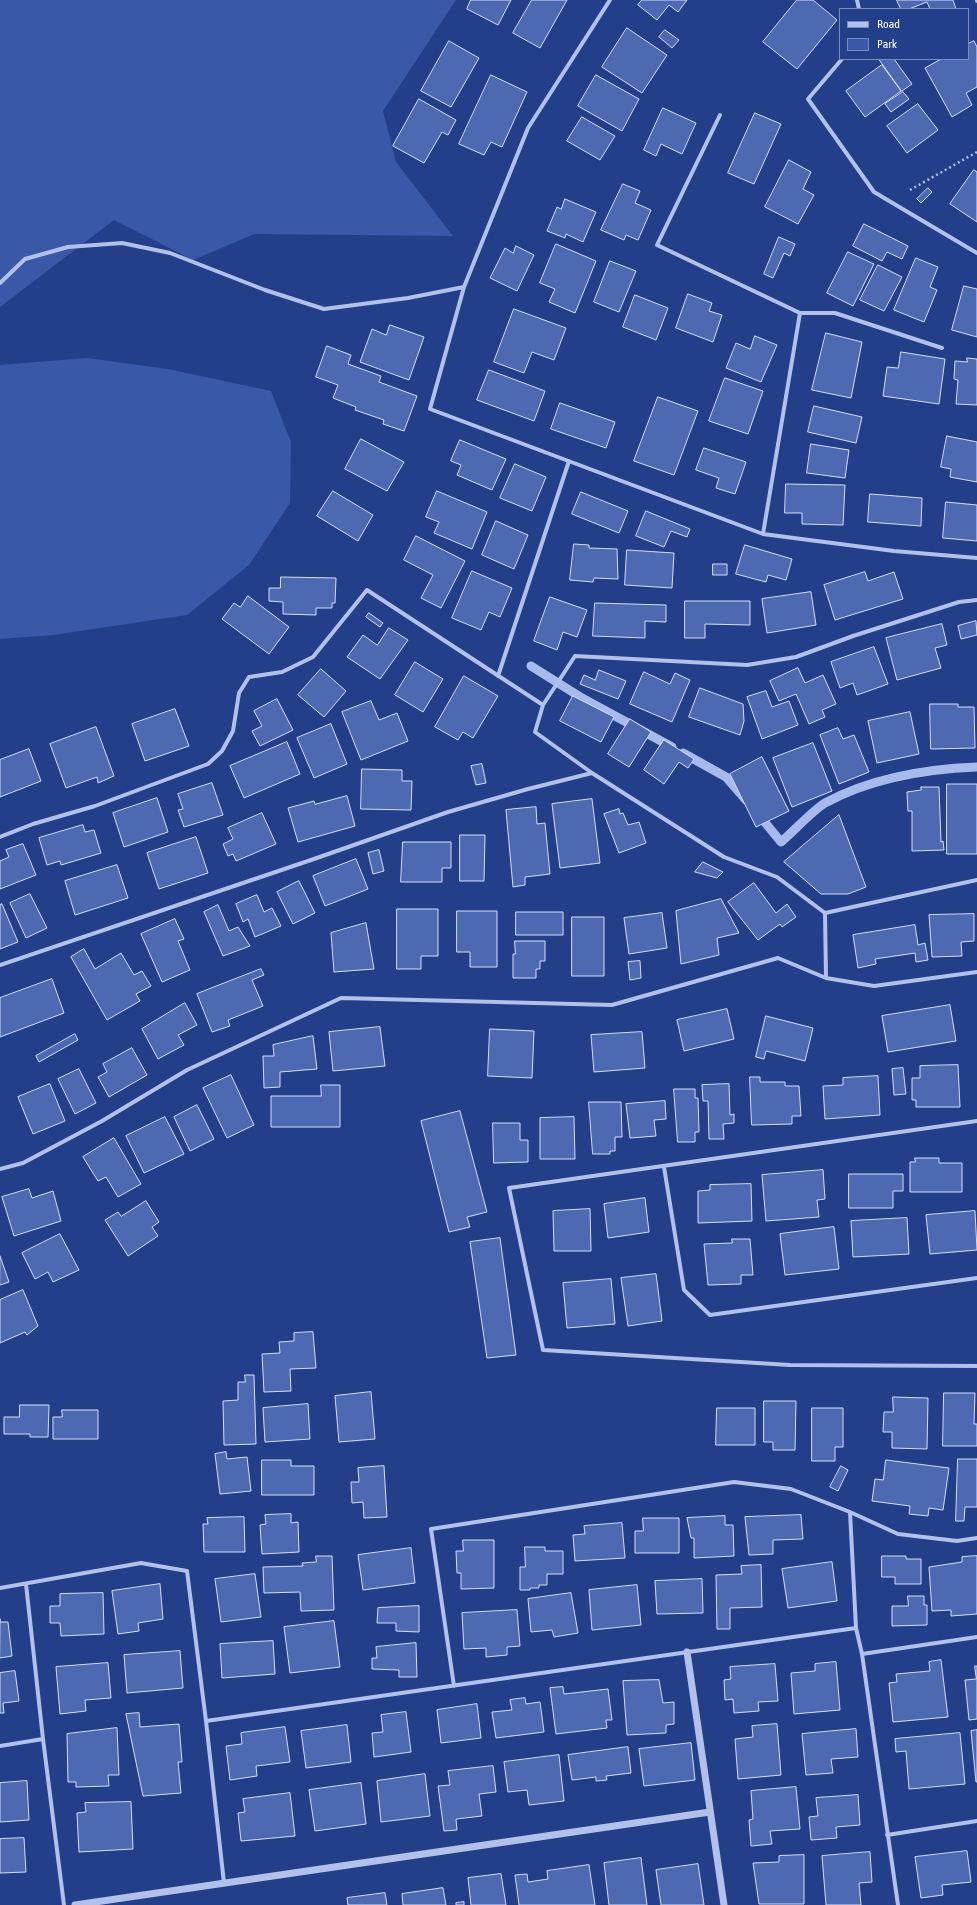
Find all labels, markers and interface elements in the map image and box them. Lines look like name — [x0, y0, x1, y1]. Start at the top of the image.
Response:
legend — [839, 8, 969, 60]
text: Road — [877, 17, 900, 31]
text: Park — [877, 37, 897, 51]

